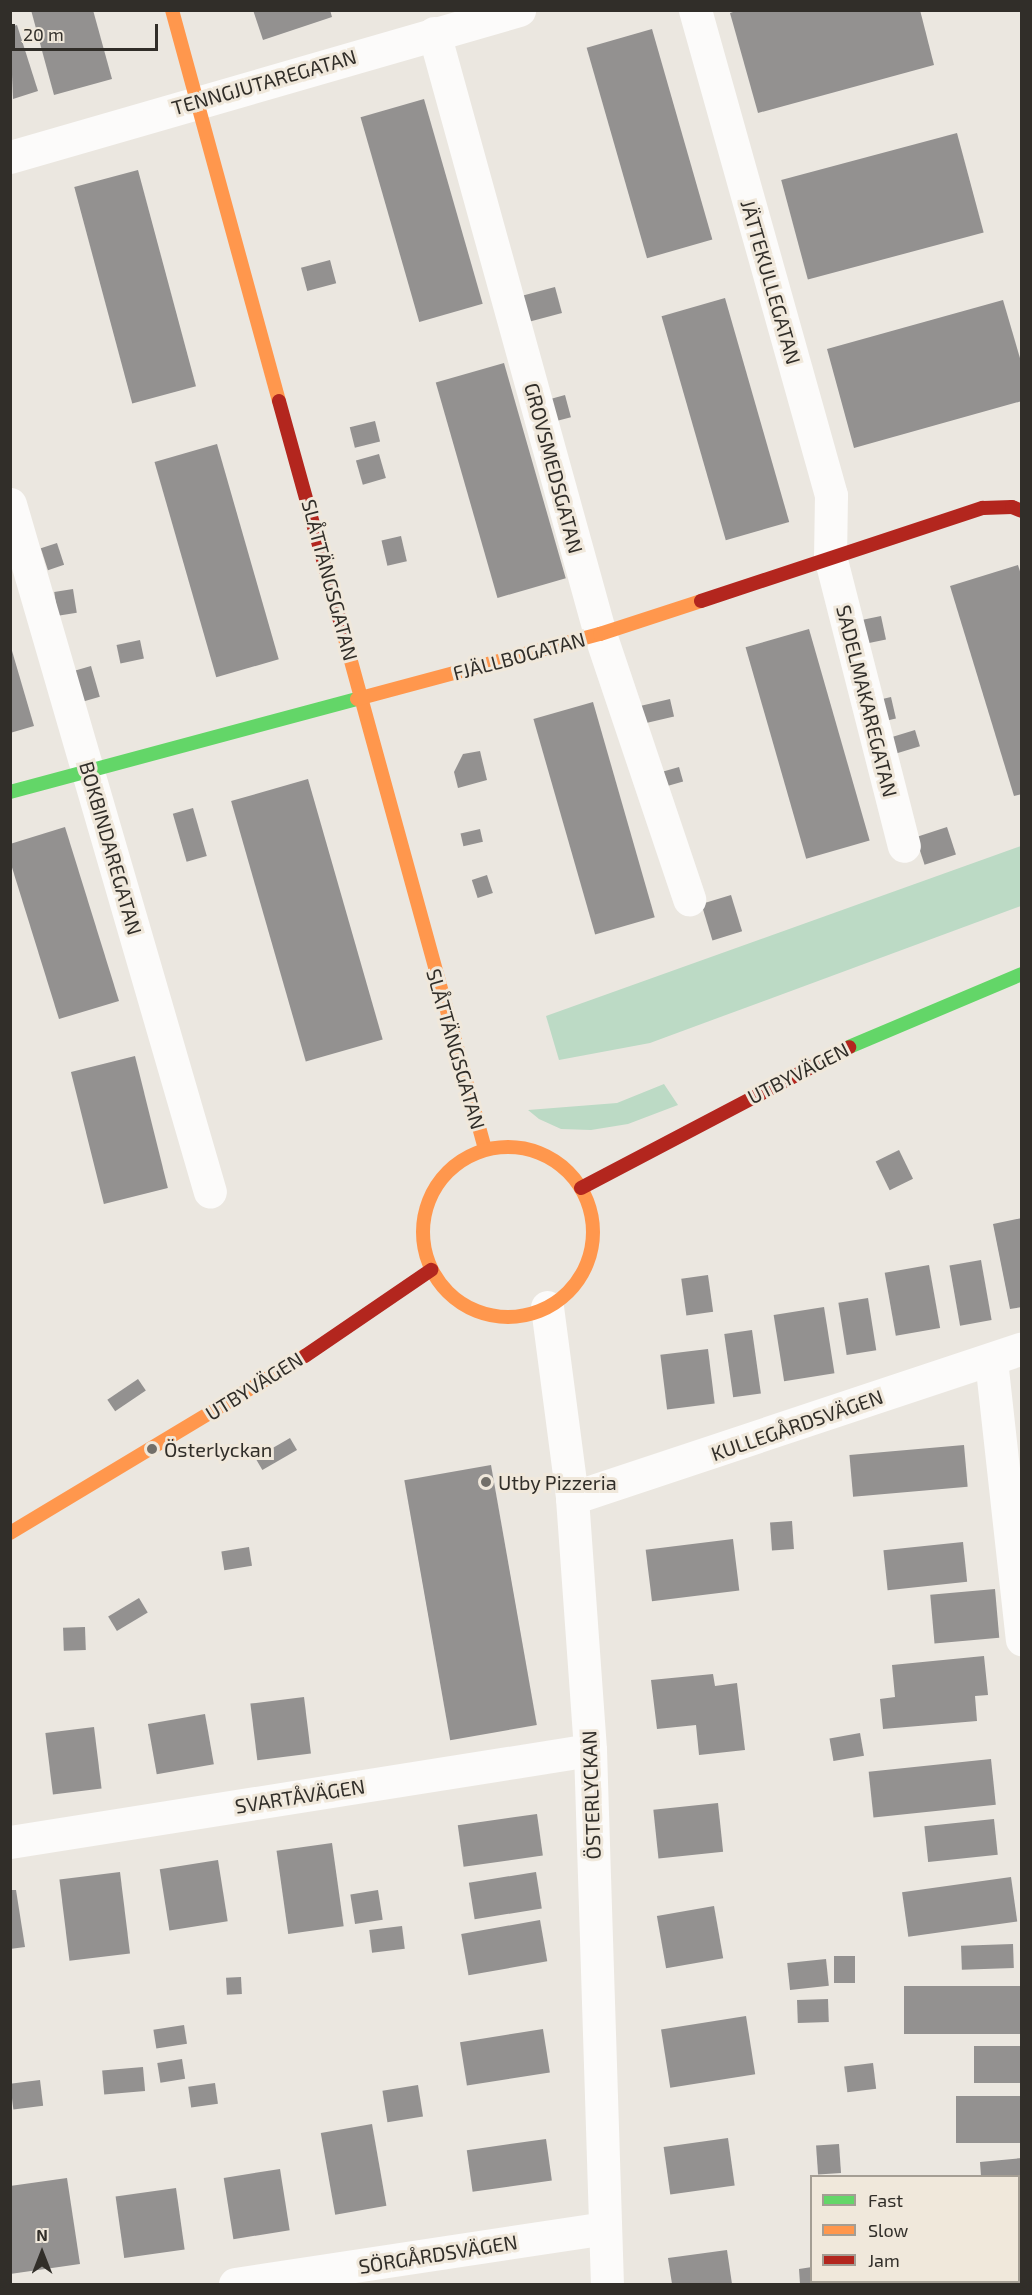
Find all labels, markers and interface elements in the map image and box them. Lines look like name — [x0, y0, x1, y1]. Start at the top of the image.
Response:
scale bar — [15, 12, 160, 50]
text: 20 m — [23, 23, 64, 45]
street label: TENNGJUTAREGATAN — [169, 44, 359, 120]
street label: JÄTTEKULLEGATAN — [736, 197, 806, 367]
street label: GROVSMEDSGATAN — [520, 380, 588, 556]
street label: SLÅTTÄNGSGATAN — [297, 497, 363, 663]
street label: SADELMAKAREGATAN — [832, 603, 902, 799]
street label: FJÄLLBOGATAN — [450, 627, 588, 685]
street label: BOKBINDAREGATAN — [75, 759, 147, 937]
street label: SLÅTTÄNGSGATAN — [422, 966, 490, 1132]
street label: UTBYVÄGEN — [743, 1037, 853, 1109]
street label: UTBYVÄGEN — [201, 1347, 307, 1425]
street label: KULLEGÅRDSVÄGEN — [708, 1384, 886, 1466]
place label: Österlyckan — [164, 1437, 272, 1461]
marker: Österlyckan — [145, 1442, 159, 1456]
place label: Utby Pizzeria — [498, 1470, 617, 1494]
marker: Utby Pizzeria — [479, 1475, 493, 1489]
street label: ÖSTERLYCKAN — [577, 1730, 605, 1860]
street label: SVARTÅVÄGEN — [233, 1774, 367, 1818]
legend — [810, 2175, 1020, 2283]
text: Fast — [868, 2189, 903, 2211]
text: Slow — [868, 2219, 908, 2241]
north arrow — [12, 2223, 72, 2283]
text: N — [36, 2225, 48, 2244]
street label: SÖRGÅRDSVÄGEN — [357, 2230, 519, 2278]
text: Jam — [868, 2249, 900, 2271]

